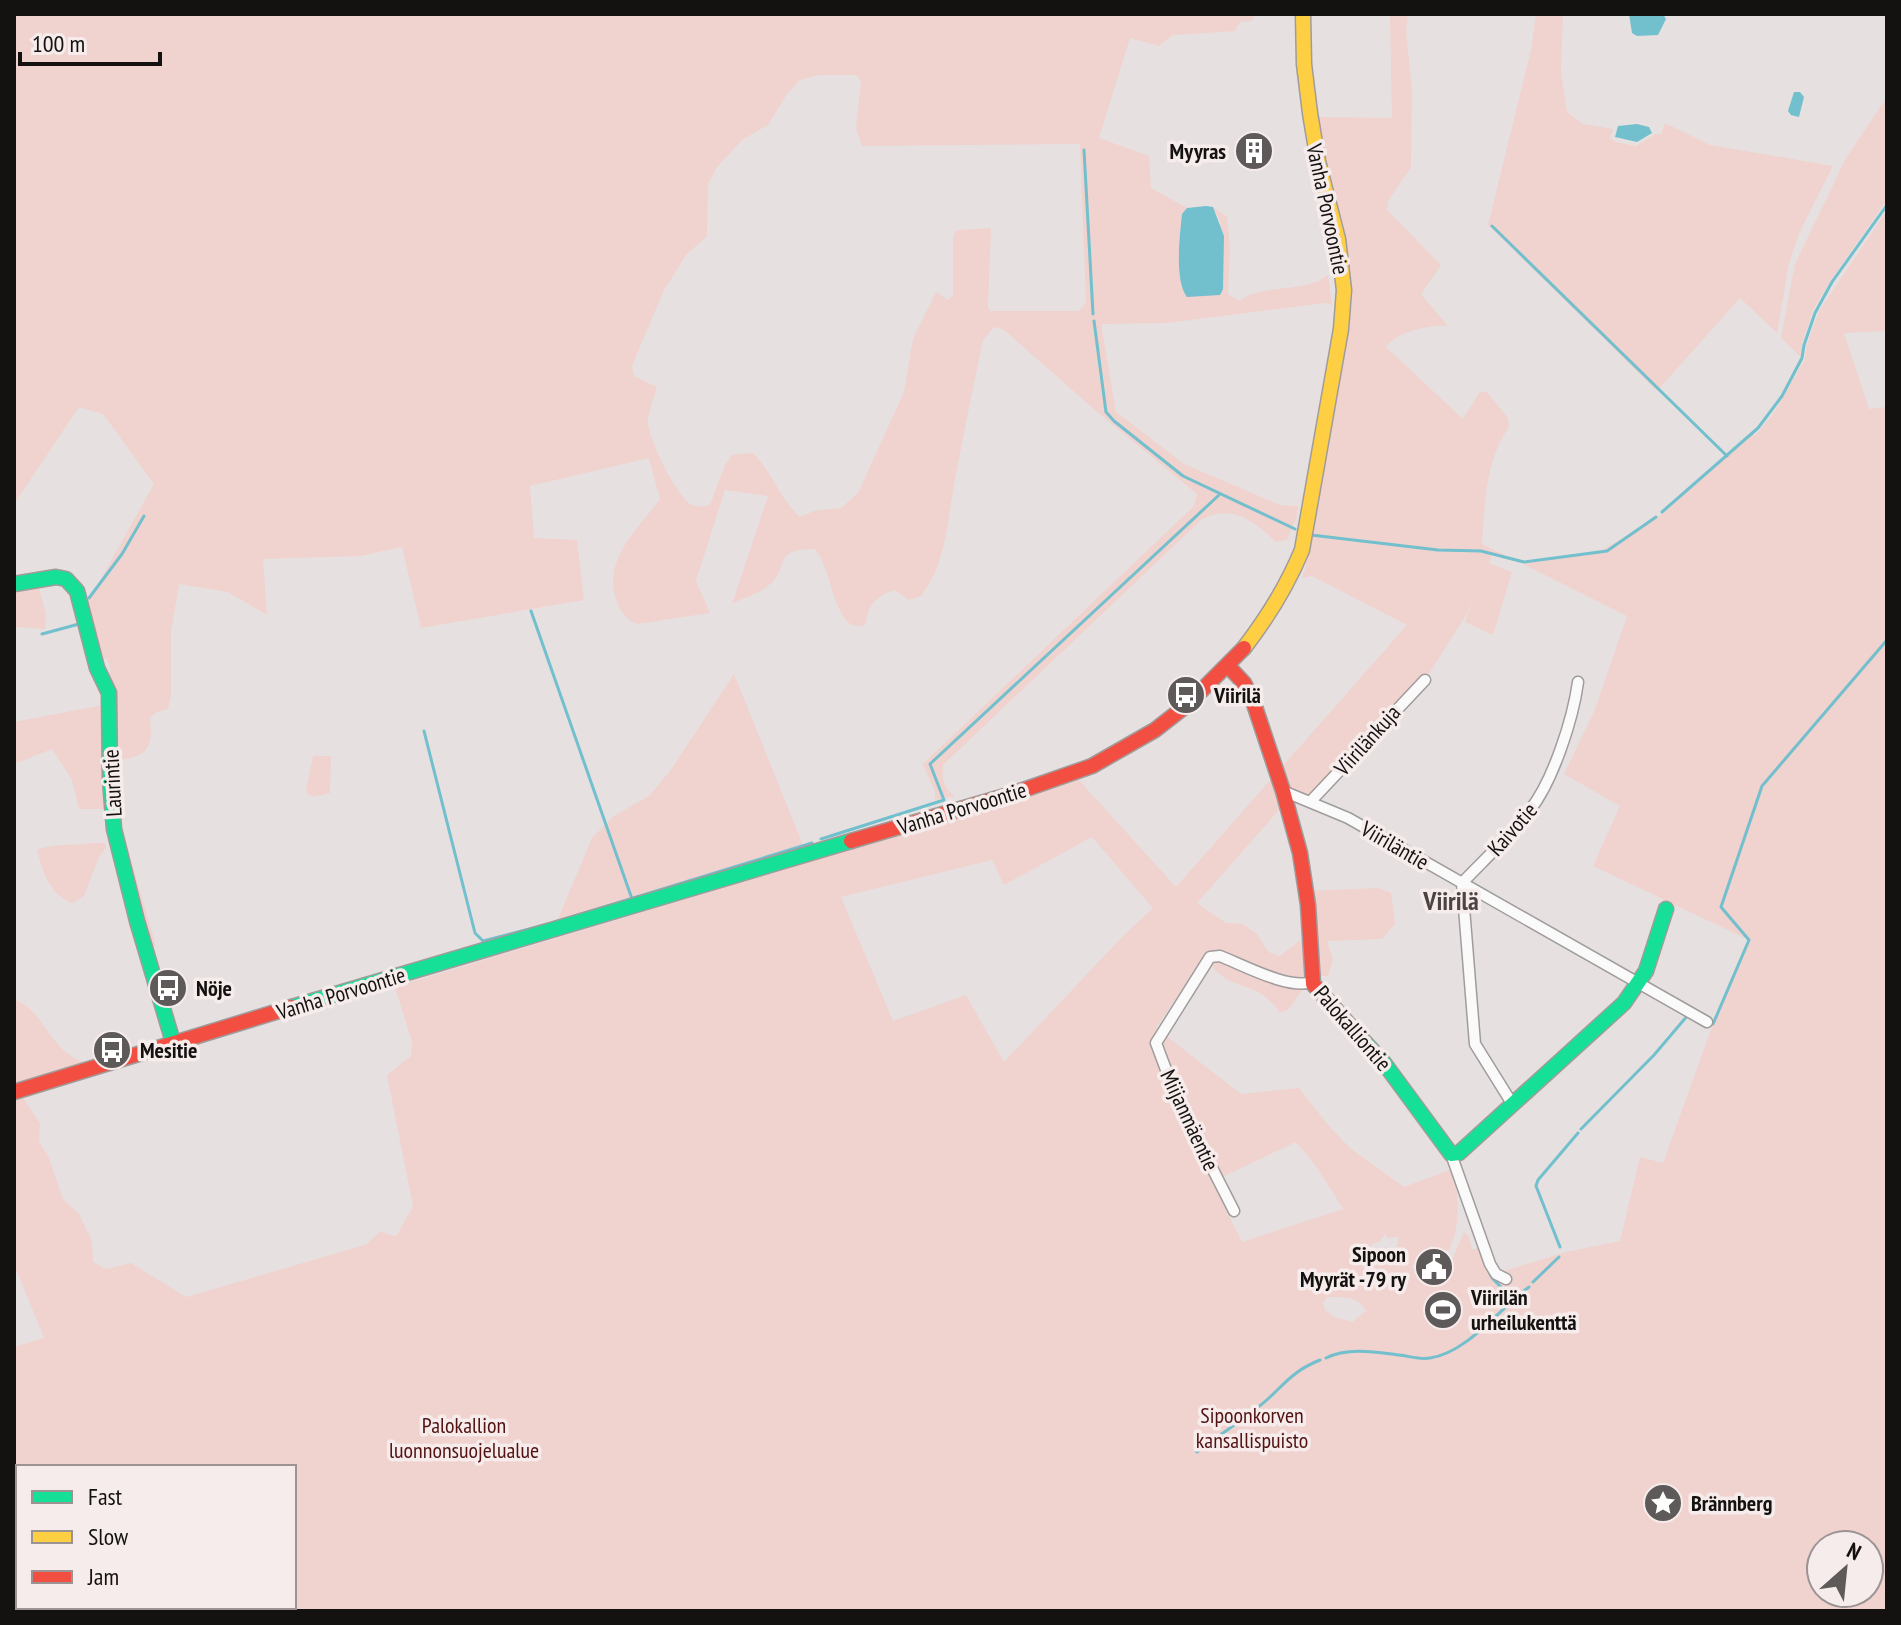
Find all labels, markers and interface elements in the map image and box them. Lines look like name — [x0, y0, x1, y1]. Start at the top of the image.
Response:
scale bar — [20, 16, 160, 66]
text: 100 m — [32, 28, 85, 59]
building icon: Myyras — [1233, 130, 1275, 172]
place label: Myyras — [1170, 137, 1226, 165]
street label: Vanha Porvoontie — [1300, 140, 1356, 277]
bus stop icon: Viirilä — [1165, 674, 1207, 716]
place label: Viirilä — [1213, 681, 1261, 709]
street label: Viirilänkuja — [1327, 699, 1406, 782]
street label: Laurintie — [96, 749, 128, 817]
street label: Vanha Porvoontie — [893, 775, 1030, 841]
street label: Kaivotie — [1481, 796, 1543, 862]
street label: Viiriläntie — [1355, 814, 1434, 876]
district label: Viirilä — [1422, 884, 1479, 917]
street label: Vanha Porvoontie — [272, 960, 409, 1026]
bus stop icon: Nöje — [147, 967, 189, 1009]
place label: Nöje — [196, 974, 232, 1002]
street label: Palokalliontie — [1308, 979, 1398, 1077]
bus stop icon: Mesitie — [91, 1029, 133, 1071]
place label: Mesitie — [140, 1036, 197, 1064]
street label: Miijanmäentie — [1154, 1065, 1226, 1175]
place label: Sipoon Myyrät -79 ry — [1300, 1240, 1407, 1293]
public building icon: Sipoon Myyrät -79 ry — [1413, 1246, 1455, 1288]
place label: Viirilän urheilukenttä — [1470, 1283, 1577, 1336]
sports icon: Viirilän urheilukenttä — [1422, 1289, 1464, 1331]
park label: Sipoonkorven kansallispuisto — [1196, 1401, 1308, 1454]
park label: Palokallion luonnonsuojelualue — [389, 1411, 539, 1464]
legend — [16, 1465, 296, 1609]
text: Fast — [88, 1481, 123, 1512]
place icon: Brännberg — [1642, 1482, 1684, 1524]
place label: Brännberg — [1691, 1489, 1772, 1517]
text: Slow — [88, 1521, 129, 1552]
north arrow — [1805, 1529, 1885, 1609]
text: N — [1842, 1536, 1866, 1566]
text: Jam — [87, 1561, 119, 1592]

